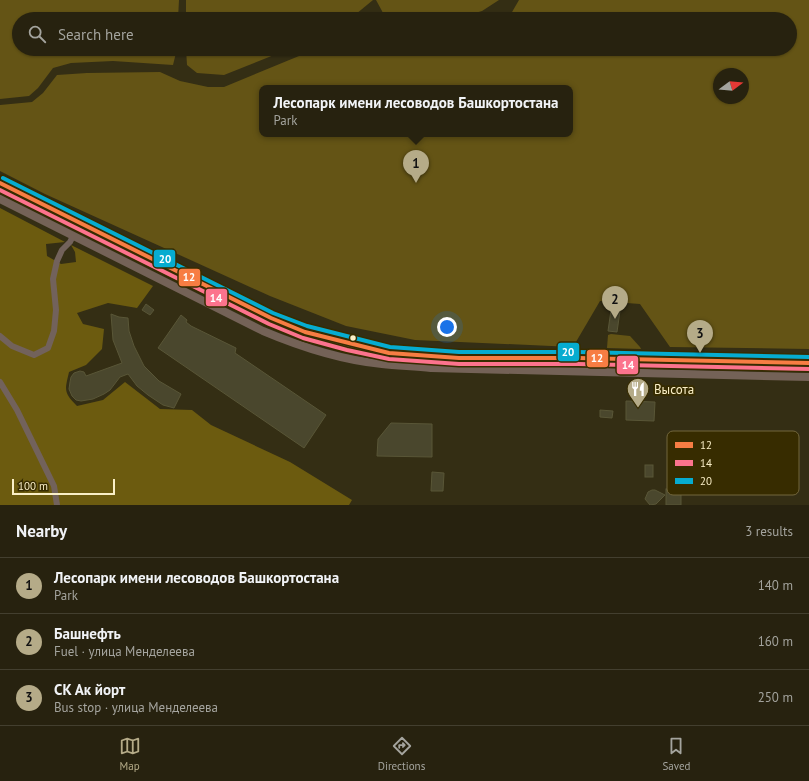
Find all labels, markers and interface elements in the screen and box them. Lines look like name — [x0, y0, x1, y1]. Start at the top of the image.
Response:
search box — [12, 12, 797, 56]
icon: search — [26, 23, 48, 45]
text: Search here — [58, 25, 134, 44]
north arrow — [713, 68, 749, 104]
popup — [259, 85, 573, 137]
text: Лесопарк имени лесоводов Башкортостана — [273, 93, 559, 112]
text: Park — [273, 112, 297, 129]
pin: 1 — [403, 150, 429, 183]
line badge: 20 — [153, 249, 176, 268]
text: 20 — [159, 252, 171, 266]
line badge: 12 — [178, 268, 201, 287]
text: 12 — [183, 270, 195, 284]
pin: 2 — [602, 286, 628, 319]
line badge: 14 — [205, 288, 228, 307]
text: 14 — [210, 291, 223, 305]
your location — [437, 317, 457, 337]
pin: 3 — [687, 320, 713, 353]
unlabelled marker — [348, 333, 358, 343]
line badge: 20 — [557, 342, 580, 362]
text: 20 — [562, 345, 574, 359]
line badge: 12 — [586, 349, 609, 368]
text: 12 — [591, 351, 603, 365]
line badge: 14 — [616, 355, 639, 375]
text: 14 — [622, 358, 635, 372]
restaurant icon: Высота — [625, 376, 651, 409]
place label: Высота — [654, 381, 694, 398]
legend — [667, 431, 799, 495]
text: 12 — [700, 438, 712, 452]
text: 14 — [700, 456, 712, 470]
text: 20 — [700, 474, 712, 488]
scale bar — [12, 477, 115, 496]
text: 100 m — [18, 479, 48, 493]
text: Nearby — [16, 520, 67, 542]
text: 3 results — [745, 523, 793, 540]
text: Лесопарк имени лесоводов Башкортостана — [54, 568, 339, 587]
text: 1 — [25, 577, 33, 594]
text: 140 m — [758, 577, 793, 594]
text: Park — [54, 587, 78, 604]
text: Башнефть — [54, 624, 121, 643]
text: 2 — [25, 633, 33, 650]
text: 160 m — [758, 633, 793, 650]
text: Fuel · улица Менделеева — [54, 643, 195, 660]
text: СК Ак йорт — [54, 680, 125, 699]
text: 3 — [25, 689, 33, 706]
text: 250 m — [758, 689, 793, 706]
text: Bus stop · улица Менделеева — [54, 699, 218, 716]
tab: Map — [119, 735, 141, 773]
tab: Directions — [378, 735, 425, 773]
tab: Saved — [662, 735, 690, 773]

